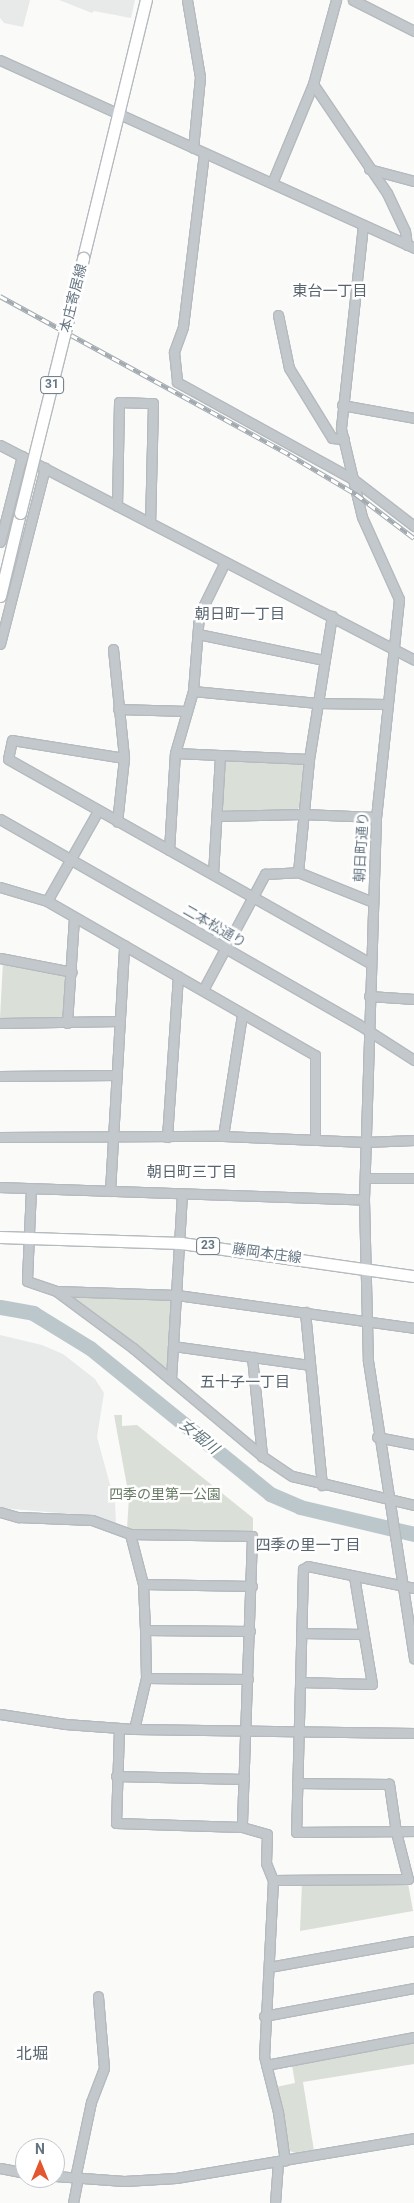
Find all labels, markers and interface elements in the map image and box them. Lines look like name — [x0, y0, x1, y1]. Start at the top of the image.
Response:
street label: 本庄寄居線 — [56, 262, 90, 334]
district label: 東台一丁目 — [293, 283, 367, 301]
road number: 31 — [40, 376, 64, 394]
district label: 朝日町一丁目 — [195, 606, 285, 624]
street label: 朝日町通り — [351, 812, 371, 882]
street label: 二本松通り — [180, 901, 250, 951]
district label: 朝日町三丁目 — [147, 1164, 237, 1182]
road number: 23 — [196, 1236, 220, 1256]
street label: 藤岡本庄線 — [231, 1240, 303, 1266]
district label: 五十子一丁目 — [200, 1374, 290, 1392]
water label: 女堀川 — [176, 1416, 222, 1458]
park label: 四季の里第一公園 — [109, 1486, 221, 1502]
district label: 四季の里一丁目 — [256, 1537, 360, 1555]
district label: 北堀 — [16, 2044, 48, 2064]
north arrow — [15, 2138, 65, 2188]
text: N — [35, 2141, 45, 2157]

